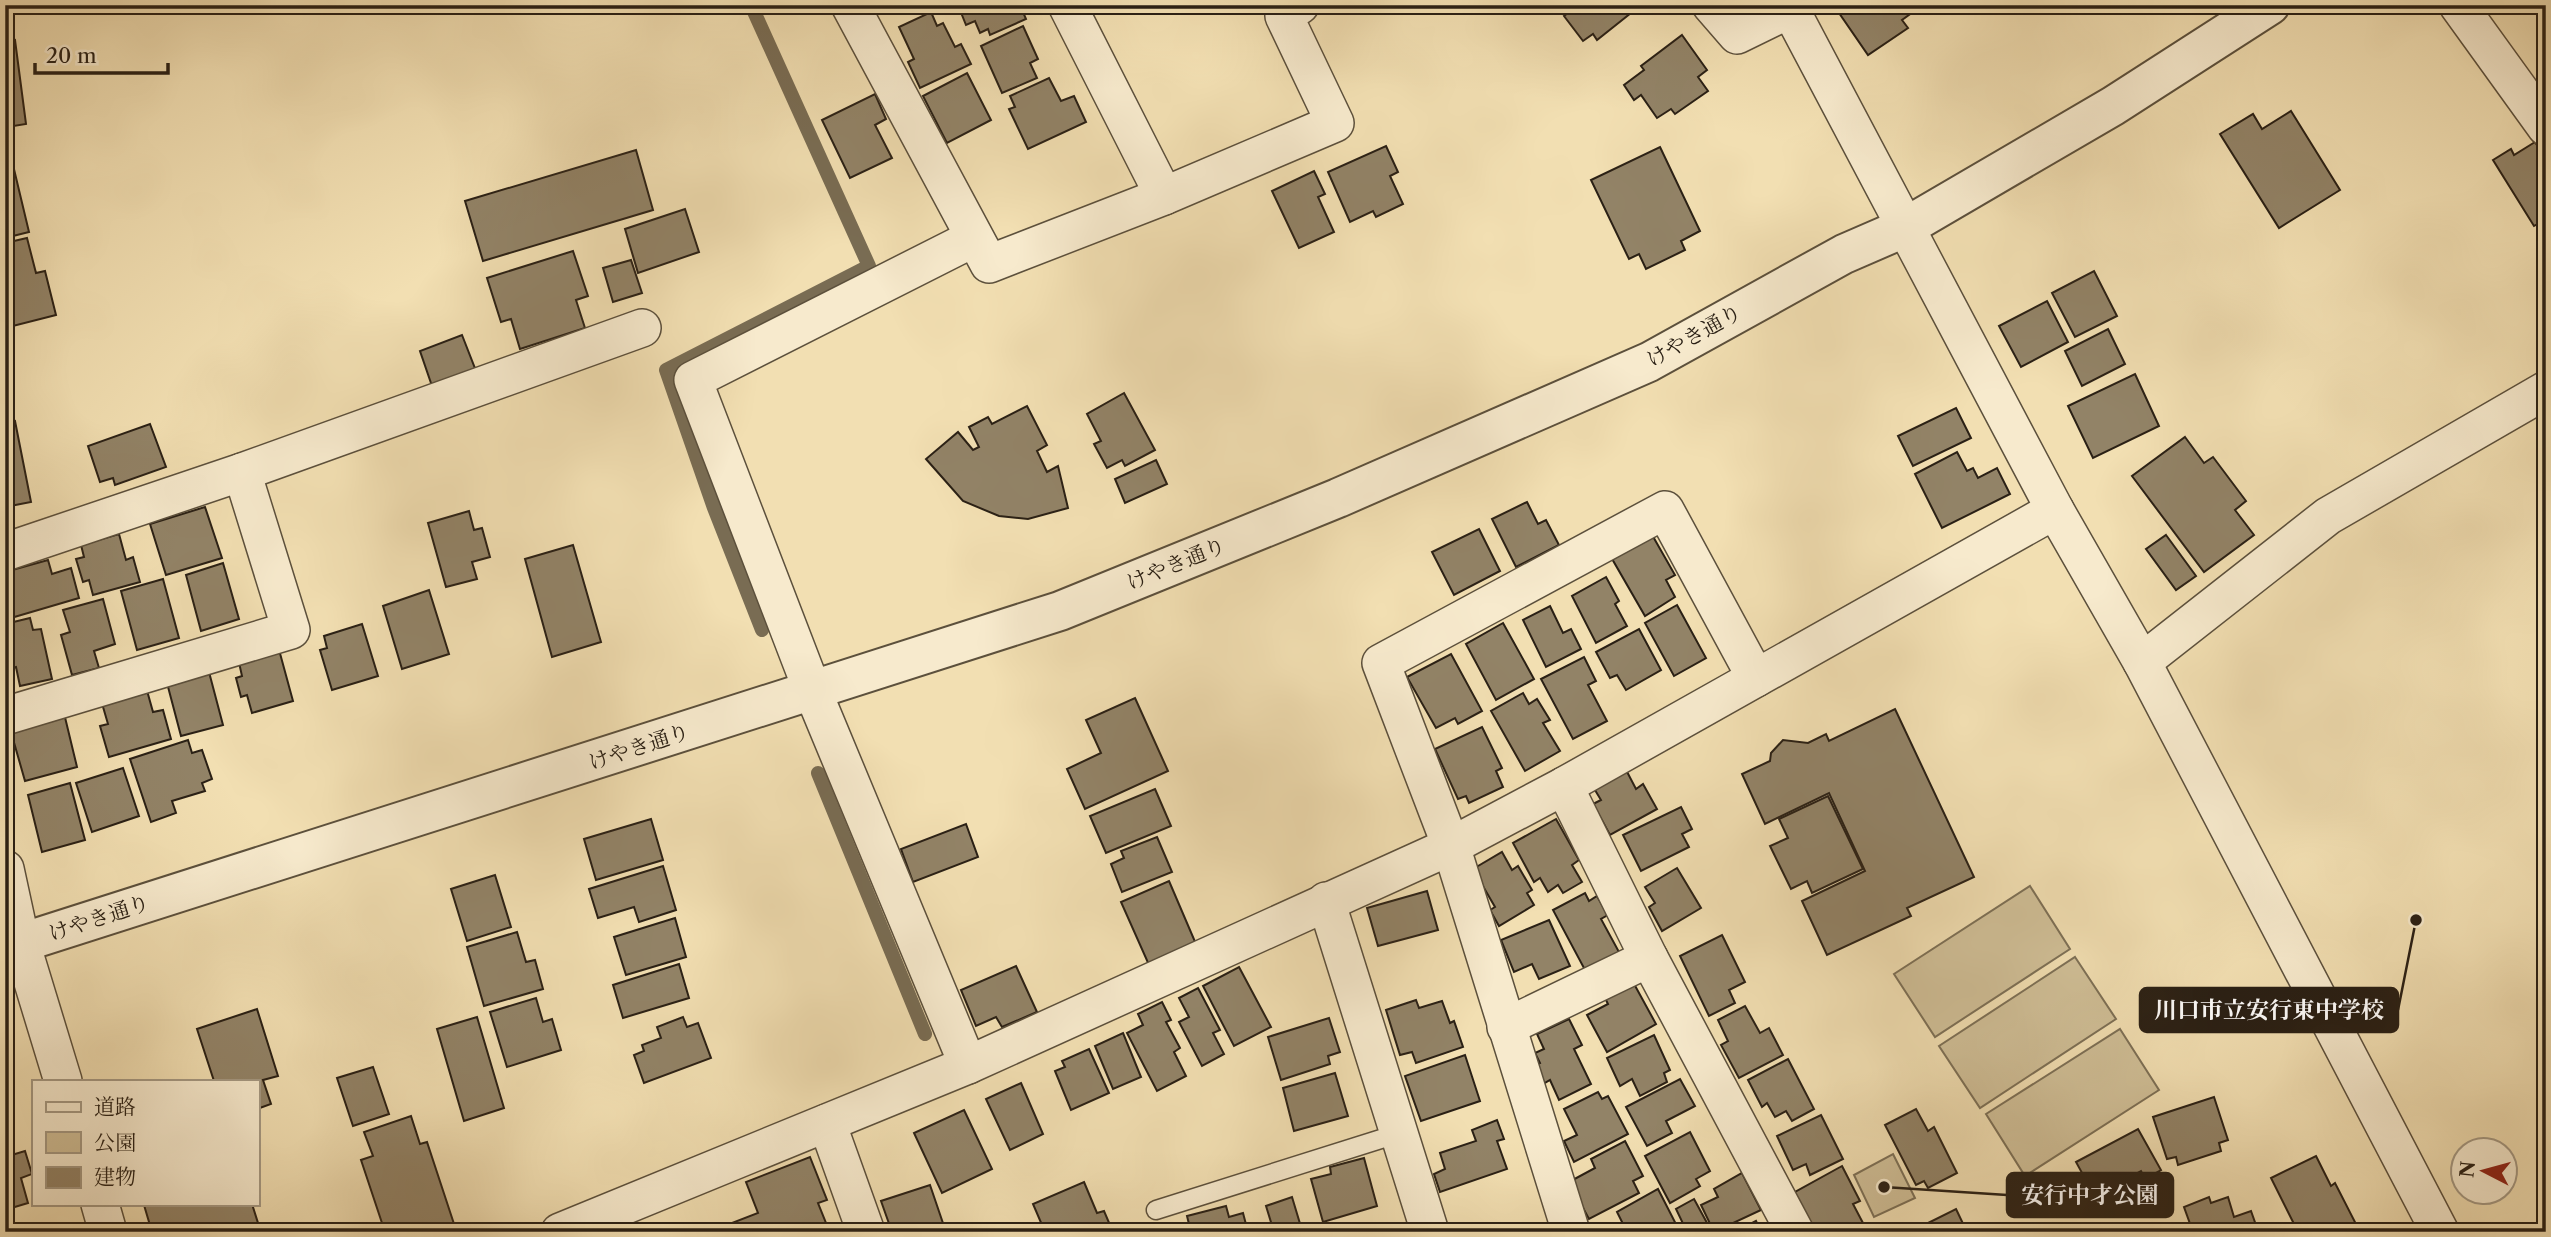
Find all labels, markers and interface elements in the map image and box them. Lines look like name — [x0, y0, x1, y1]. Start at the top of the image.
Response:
scale bar — [35, 32, 168, 76]
text: 20 m — [46, 43, 97, 68]
street label: けやき通り — [1642, 299, 1746, 372]
street label: けやき通り — [1122, 532, 1229, 595]
street label: けやき通り — [585, 718, 693, 775]
street label: けやき通り — [45, 889, 153, 946]
callout: 川口市立安行東中学校 — [2140, 988, 2398, 1032]
text: 川口市立安行東中学校 — [2154, 996, 2384, 1024]
legend — [32, 1080, 259, 1206]
text: 道路 — [94, 1094, 136, 1119]
text: 公園 — [94, 1130, 136, 1155]
north arrow — [2450, 1136, 2520, 1206]
text: N — [2455, 1160, 2480, 1179]
text: 建物 — [94, 1164, 136, 1189]
callout: 安行中才公園 — [2007, 1173, 2173, 1217]
text: 安行中才公園 — [2021, 1181, 2159, 1209]

